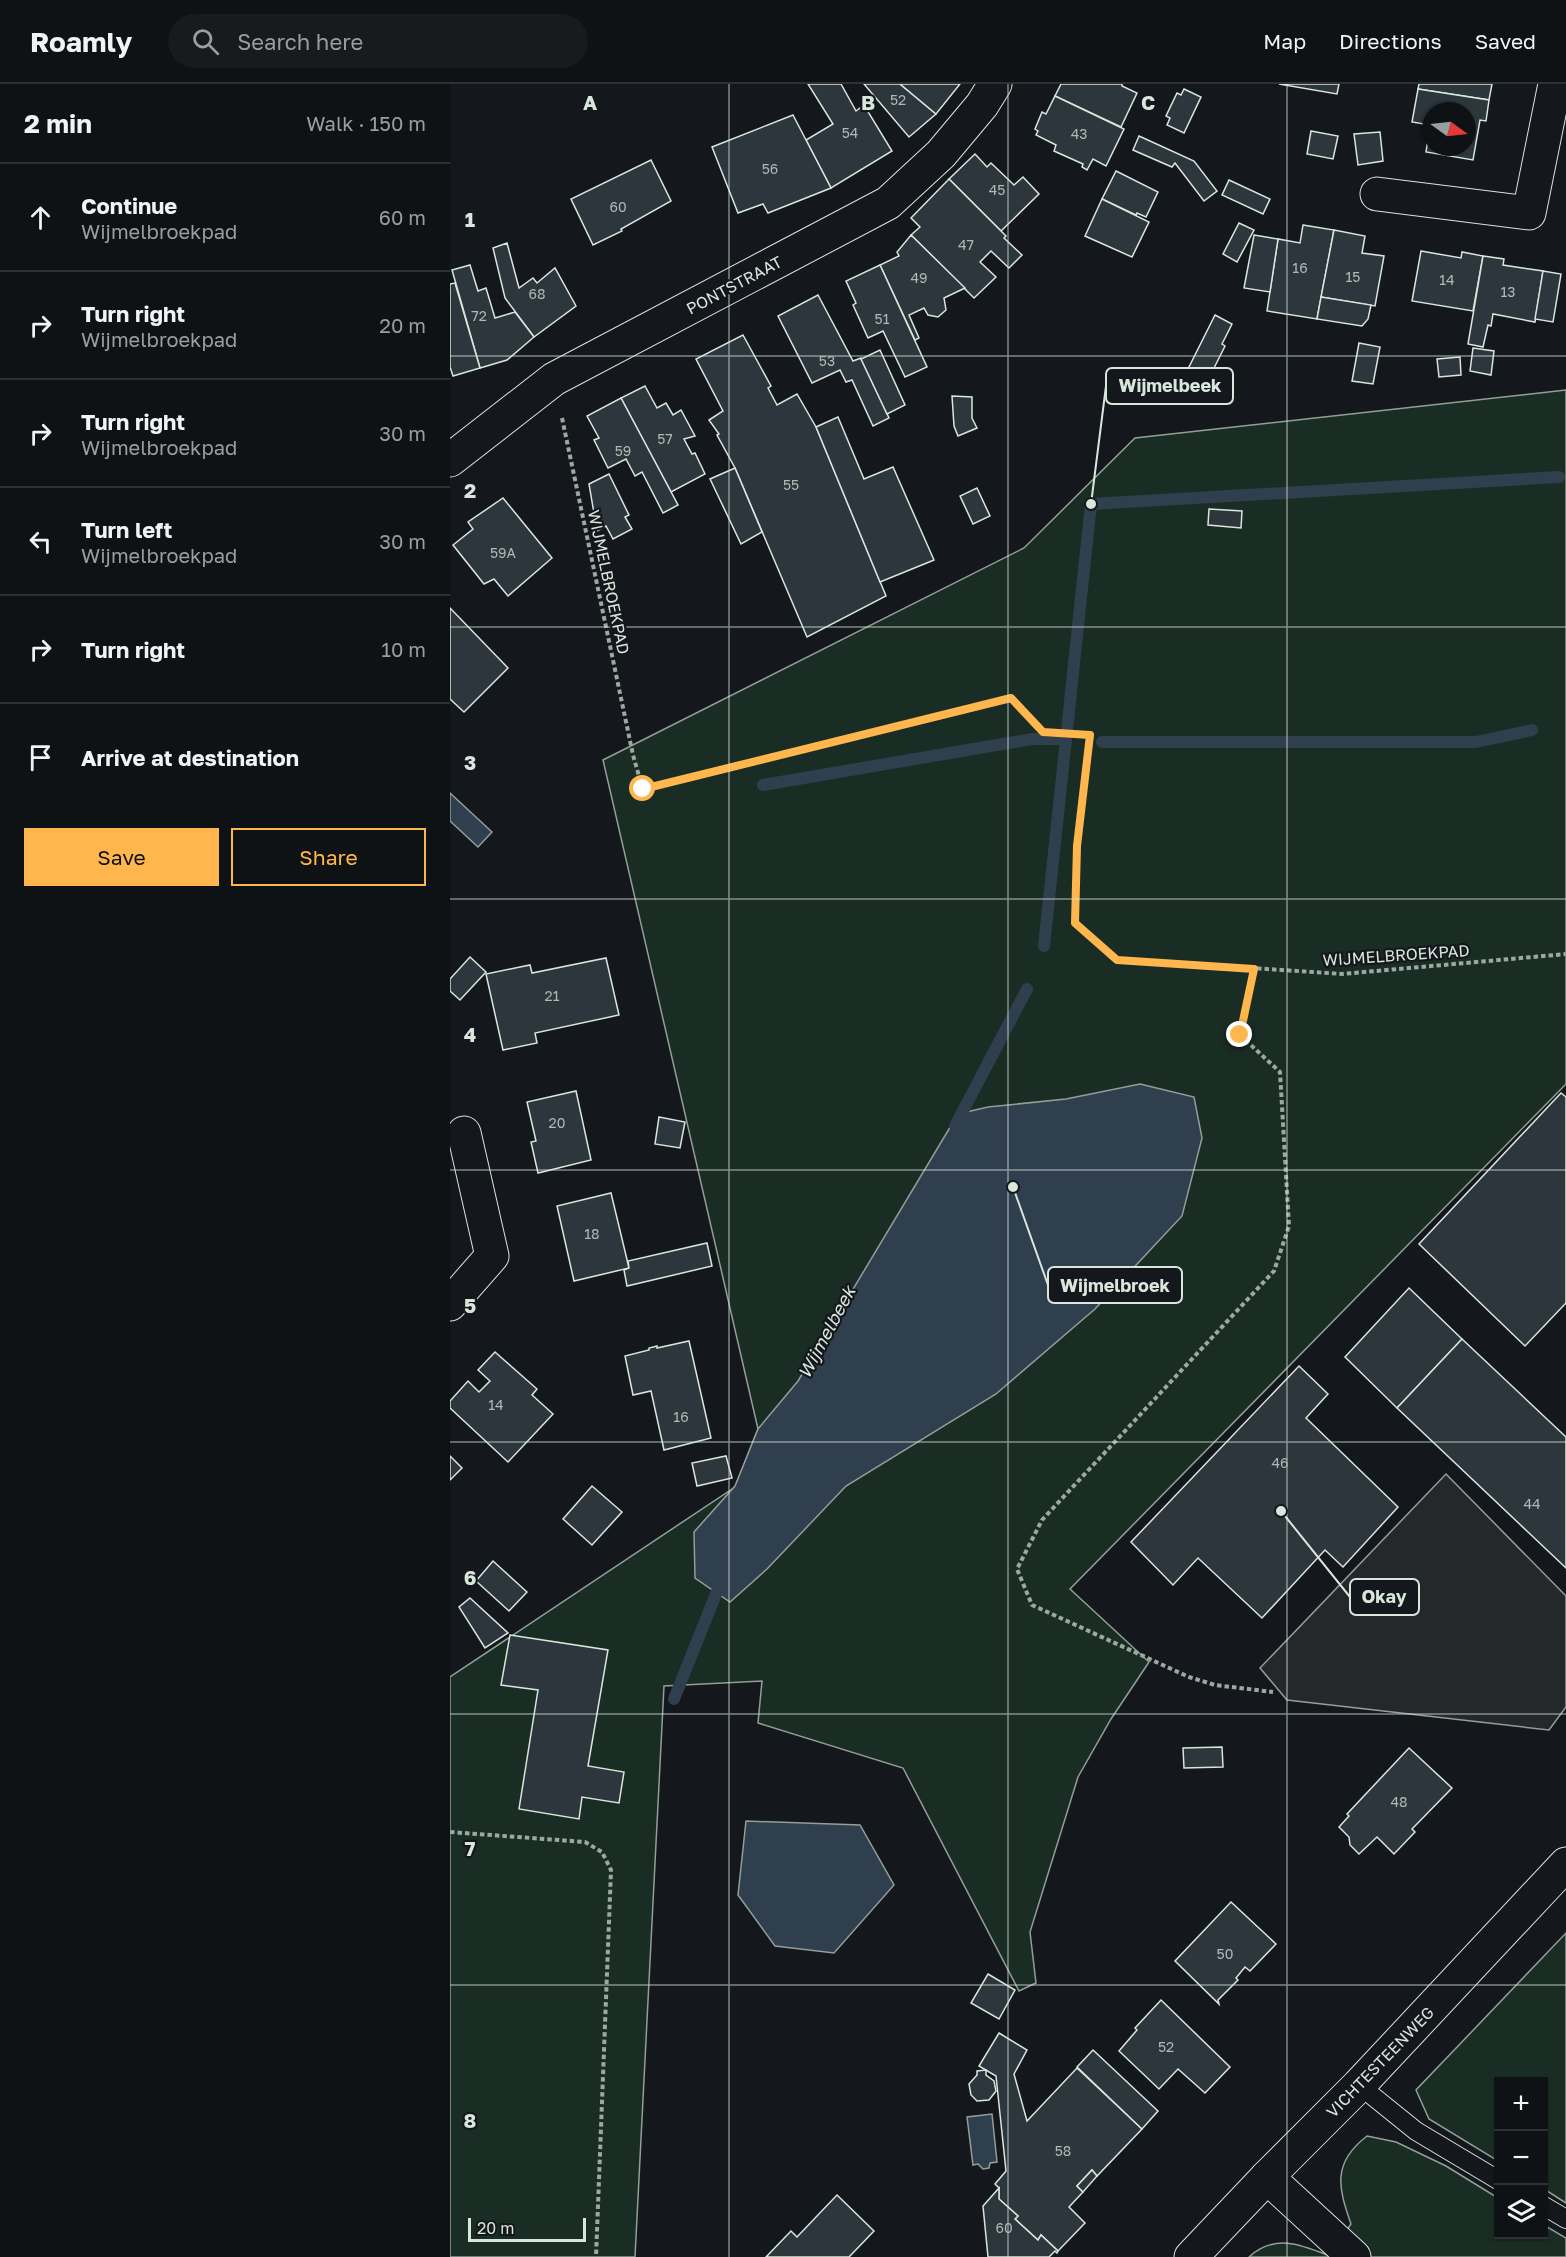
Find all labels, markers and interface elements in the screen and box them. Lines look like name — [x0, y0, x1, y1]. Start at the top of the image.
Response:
search box — [168, 14, 588, 68]
text: Roamly — [30, 25, 132, 58]
icon: search — [189, 25, 222, 58]
text: Search here — [237, 28, 363, 55]
text: Map — [1263, 28, 1306, 54]
text: Directions — [1339, 28, 1442, 54]
text: Saved — [1475, 28, 1536, 54]
text: A — [583, 90, 597, 114]
text: B — [861, 90, 875, 114]
text: C — [1141, 90, 1155, 114]
house number: 52 — [890, 91, 906, 108]
north arrow — [1422, 102, 1476, 156]
text: 2 min — [24, 108, 92, 139]
text: Walk · 150 m — [306, 111, 426, 135]
house number: 54 — [842, 124, 858, 141]
house number: 43 — [1071, 125, 1087, 142]
house number: 56 — [762, 160, 778, 177]
house number: 45 — [989, 181, 1005, 198]
text: Continue — [81, 192, 177, 219]
house number: 60 — [609, 198, 627, 215]
icon: ahead — [24, 201, 57, 234]
text: 60 m — [379, 205, 426, 229]
text: 1 — [465, 207, 475, 231]
text: Wijmelbroekpad — [81, 219, 237, 243]
house number: 47 — [958, 236, 974, 253]
street label: PONTSTRAAT — [683, 251, 785, 319]
house number: 16 — [1292, 259, 1308, 276]
house number: 15 — [1346, 268, 1360, 285]
house number: 49 — [910, 269, 928, 286]
house number: 14 — [1439, 271, 1455, 288]
house number: 13 — [1501, 283, 1515, 300]
house number: 68 — [528, 285, 546, 302]
text: Turn right — [81, 300, 185, 327]
house number: 72 — [471, 307, 487, 324]
icon: right — [24, 309, 57, 342]
house number: 51 — [875, 310, 890, 327]
text: 20 m — [379, 313, 426, 337]
text: Wijmelbroekpad — [81, 327, 237, 351]
house number: 53 — [819, 352, 835, 369]
callout: Wijmelbeek — [1106, 368, 1233, 404]
text: Wijmelbeek — [1118, 374, 1222, 396]
text: Turn right — [81, 408, 185, 435]
icon: right — [24, 417, 57, 450]
text: 30 m — [379, 421, 426, 445]
house number: 57 — [657, 430, 673, 447]
text: Wijmelbroekpad — [81, 435, 237, 459]
house number: 59 — [615, 442, 631, 459]
house number: 55 — [783, 476, 799, 493]
text: 2 — [464, 478, 476, 502]
street label: WIJMELBROEKPAD — [584, 508, 634, 656]
text: Turn left — [81, 516, 172, 543]
icon: left — [24, 525, 57, 558]
text: 30 m — [379, 529, 426, 553]
text: Wijmelbroekpad — [81, 543, 237, 567]
house number: 59A — [490, 544, 517, 561]
icon: right — [24, 633, 57, 666]
text: Turn right — [81, 636, 185, 663]
text: 10 m — [381, 637, 426, 661]
icon: arrive — [24, 741, 57, 774]
text: Arrive at destination — [81, 744, 299, 771]
text: 3 — [464, 750, 476, 774]
route start — [629, 775, 655, 801]
button: Save — [24, 828, 219, 886]
button: Share — [231, 828, 426, 886]
street label: WIJMELBROEKPAD — [1322, 940, 1470, 970]
house number: 21 — [545, 987, 560, 1004]
route end — [1226, 1021, 1252, 1047]
text: 4 — [464, 1022, 476, 1046]
house number: 20 — [549, 1114, 565, 1131]
house number: 18 — [584, 1225, 600, 1242]
callout: Wijmelbroek — [1048, 1267, 1182, 1303]
text: Wijmelbroek — [1060, 1274, 1171, 1296]
water label: Wijmelbeek — [793, 1281, 860, 1382]
text: 5 — [464, 1293, 476, 1317]
house number: 14 — [488, 1396, 504, 1413]
house number: 16 — [673, 1408, 689, 1425]
house number: 46 — [1271, 1454, 1289, 1471]
house number: 44 — [1523, 1495, 1541, 1512]
text: 6 — [464, 1565, 476, 1589]
callout: Okay — [1350, 1579, 1419, 1615]
text: Okay — [1361, 1585, 1407, 1607]
house number: 48 — [1390, 1793, 1408, 1810]
text: 7 — [465, 1836, 476, 1860]
house number: 50 — [1217, 1945, 1233, 1962]
street label: VICHTESTEENWEG — [1322, 2002, 1438, 2122]
house number: 52 — [1158, 2038, 1174, 2055]
map controls — [1494, 2077, 1548, 2239]
button: + — [1494, 2077, 1548, 2131]
text: 8 — [464, 2108, 476, 2132]
button: − — [1494, 2131, 1548, 2185]
house number: 58 — [1055, 2142, 1071, 2159]
button: layers — [1494, 2185, 1548, 2239]
scale bar — [468, 2215, 586, 2242]
text: 20 m — [477, 2218, 514, 2238]
house number: 60 — [995, 2219, 1013, 2236]

